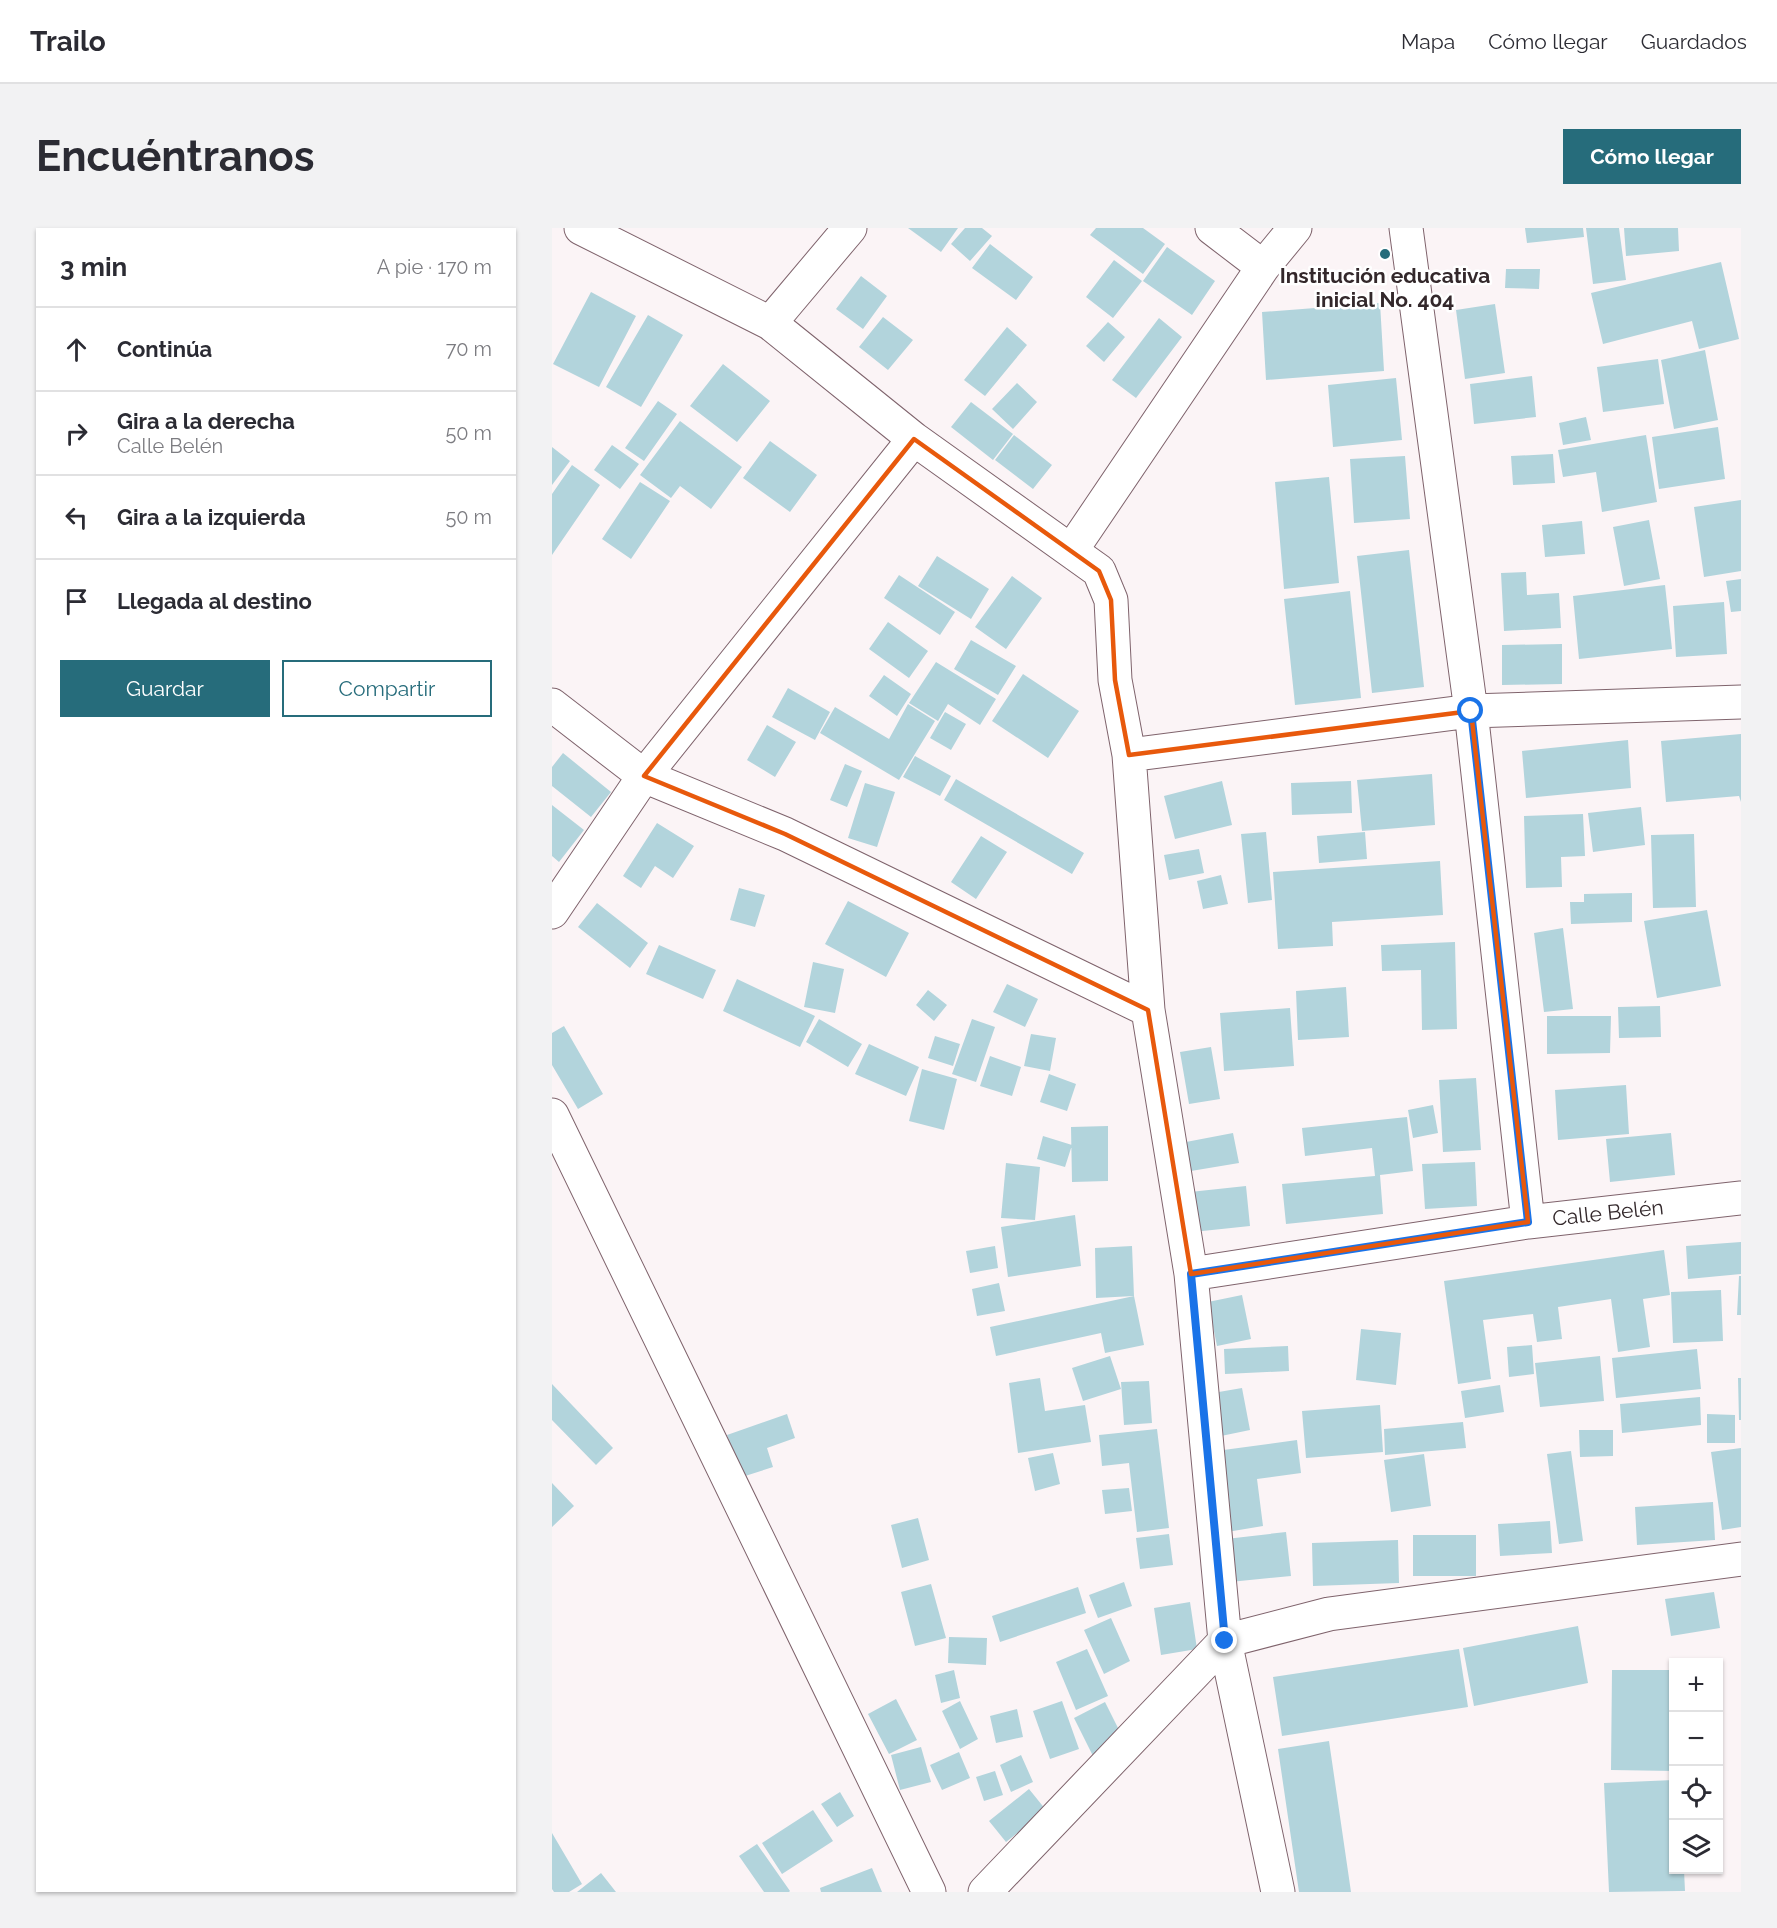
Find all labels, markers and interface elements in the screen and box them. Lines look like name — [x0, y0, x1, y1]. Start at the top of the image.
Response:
text: Trailo — [30, 25, 106, 58]
text: Mapa — [1401, 29, 1455, 54]
text: Cómo llegar — [1488, 29, 1608, 54]
text: Guardados — [1641, 29, 1747, 54]
button: Cómo llegar — [1563, 129, 1741, 184]
text: Encuéntranos — [36, 132, 315, 181]
marker: Institución educativa inicial No. 404 — [1378, 247, 1392, 261]
text: 3 min — [60, 252, 127, 282]
text: A pie · 170 m — [377, 255, 492, 279]
place label: Institución educativa inicial No. 404 — [1280, 263, 1490, 312]
icon: ahead — [60, 333, 93, 366]
text: Continúa — [117, 336, 212, 362]
text: 70 m — [446, 337, 492, 361]
text: Gira a la derecha — [117, 408, 295, 434]
icon: right — [60, 417, 93, 450]
text: 50 m — [445, 421, 492, 445]
text: Calle Belén — [117, 434, 223, 458]
icon: left — [60, 501, 93, 534]
text: Gira a la izquierda — [117, 504, 306, 530]
text: 50 m — [445, 505, 492, 529]
icon: arrive — [60, 585, 93, 618]
text: Llegada al destino — [117, 588, 312, 614]
button: Guardar — [60, 660, 270, 717]
button: Compartir — [282, 660, 492, 717]
route start — [1457, 697, 1483, 723]
street label: Calle Belén — [1551, 1194, 1665, 1231]
route end — [1211, 1627, 1237, 1653]
map controls — [1669, 1658, 1723, 1874]
button: + — [1669, 1658, 1723, 1712]
button: − — [1669, 1712, 1723, 1766]
button: locate — [1669, 1766, 1723, 1820]
button: layers — [1669, 1820, 1723, 1874]

